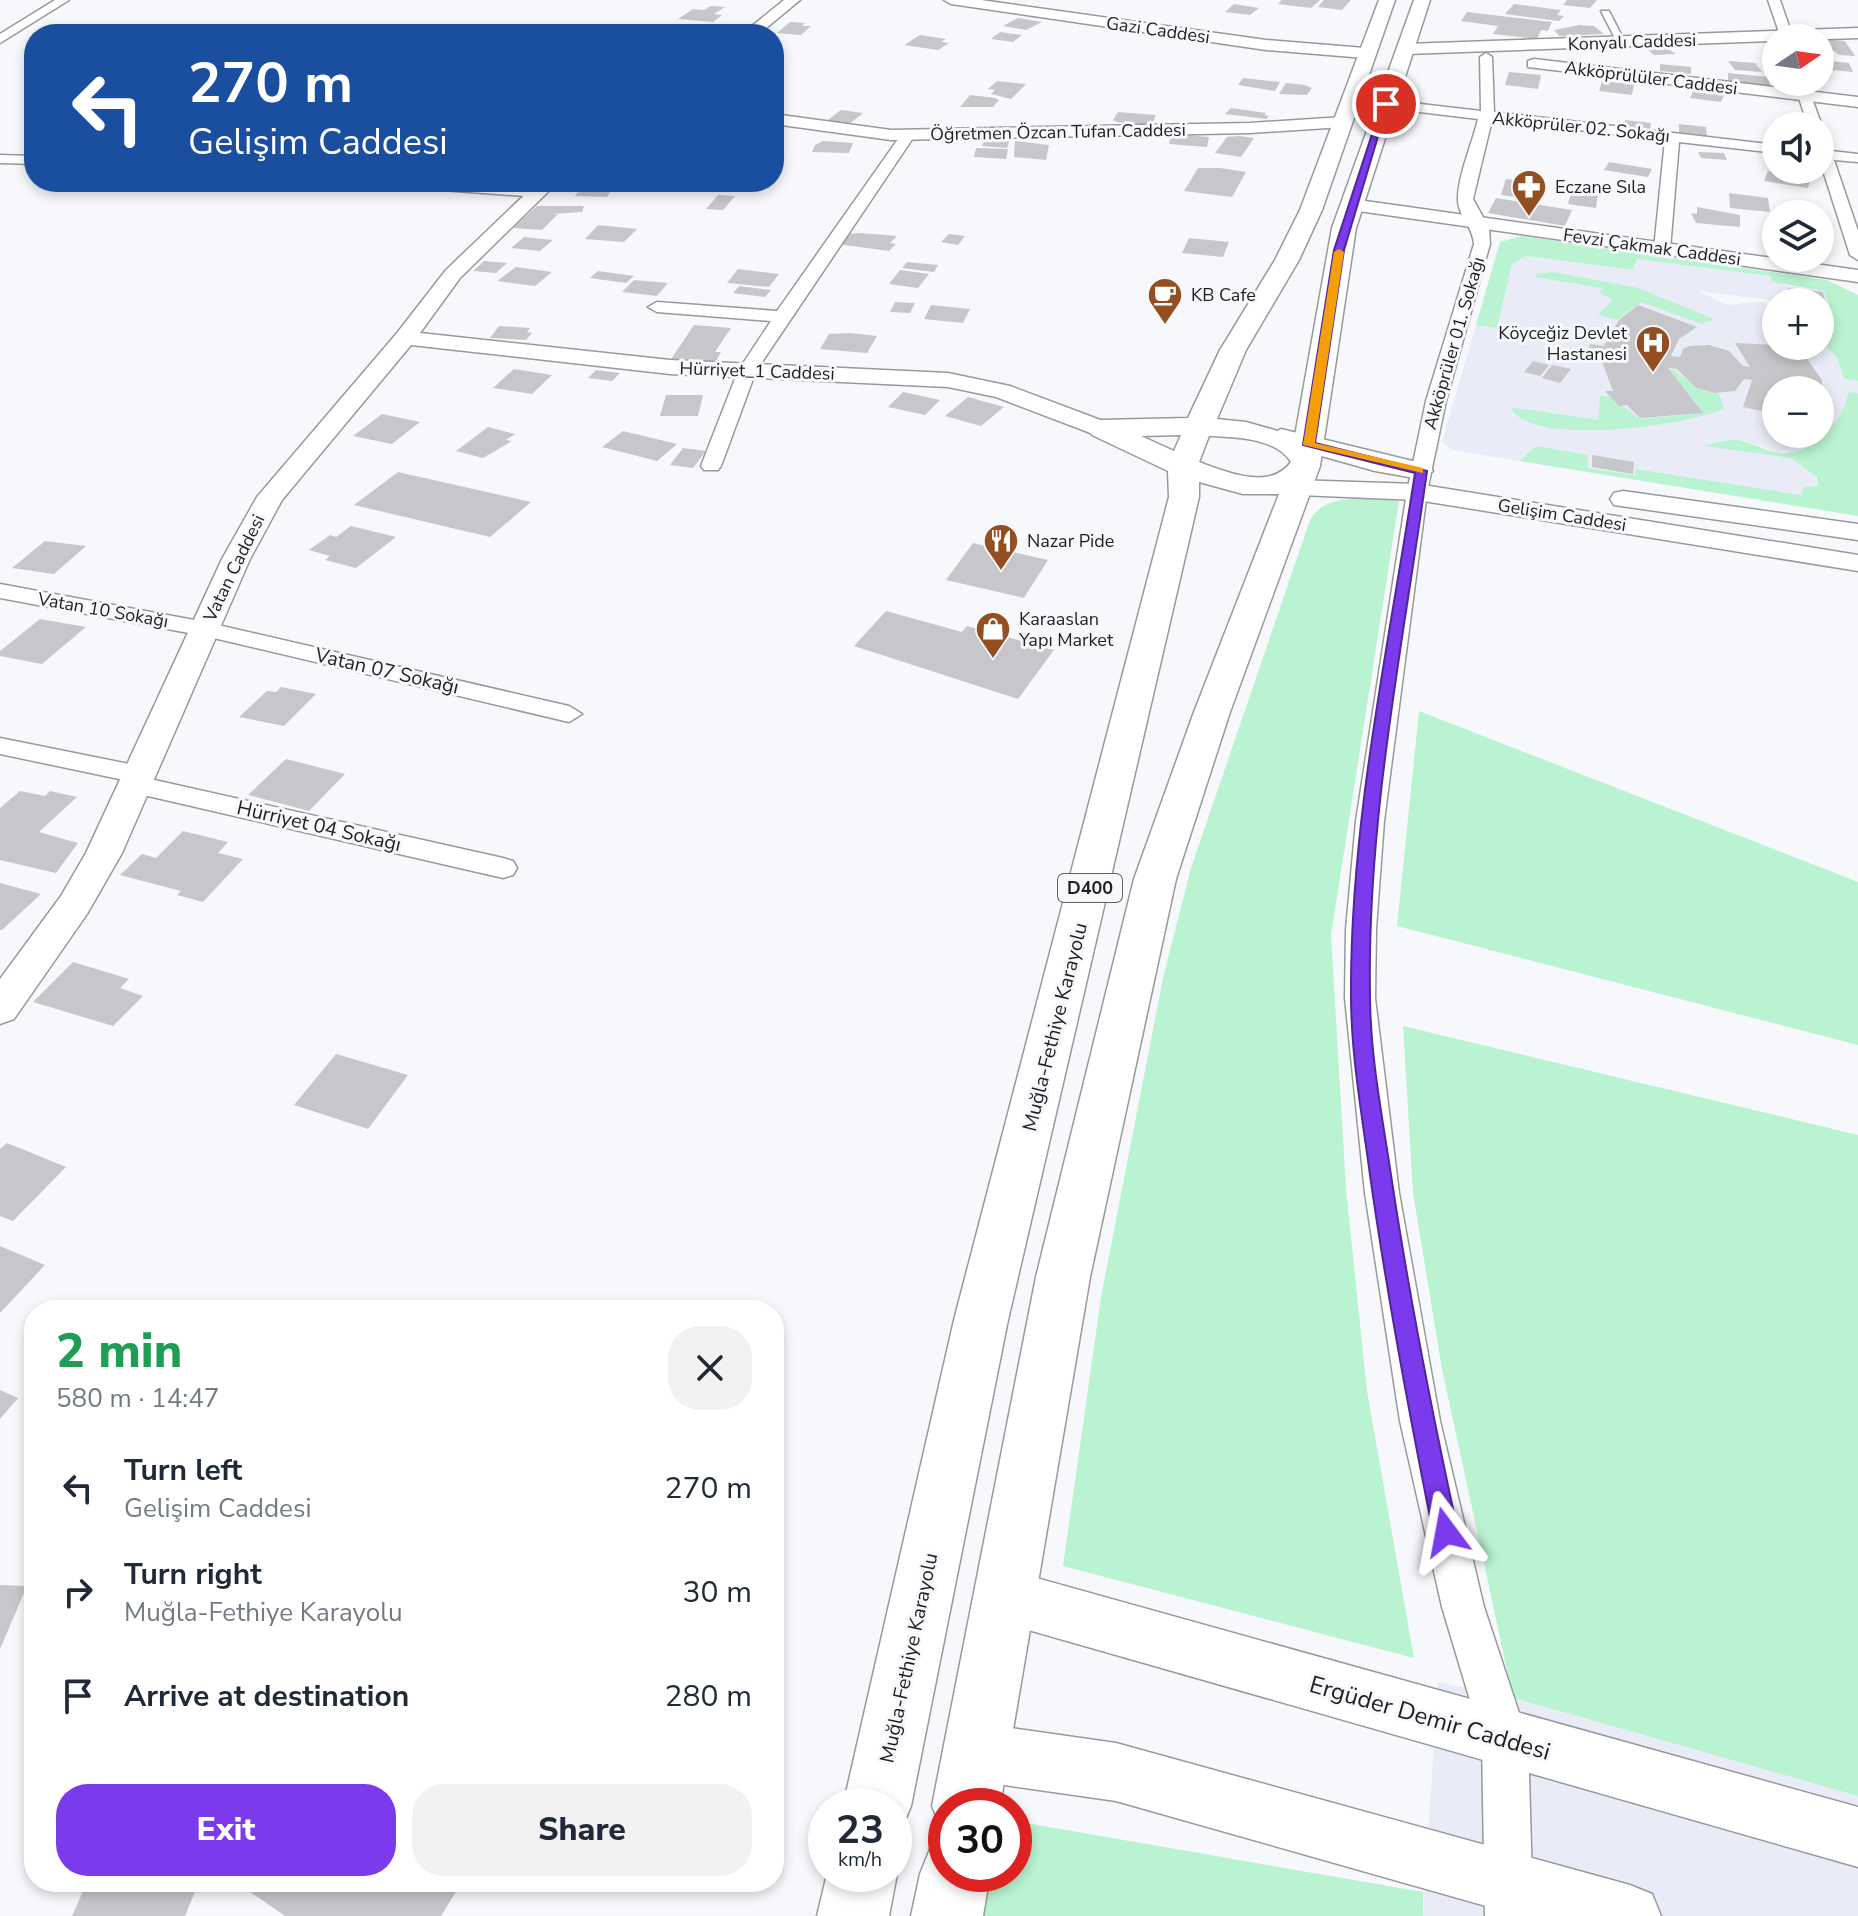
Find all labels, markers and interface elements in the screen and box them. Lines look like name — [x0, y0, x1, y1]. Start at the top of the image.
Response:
street label: Gazi Caddesi — [1105, 11, 1211, 49]
north arrow — [1762, 24, 1834, 96]
map controls — [1762, 24, 1834, 448]
street label: Konyalı Caddesi — [1567, 28, 1697, 56]
text: 270 m — [188, 45, 353, 122]
street label: Akköprülüler Caddesi — [1563, 55, 1739, 101]
icon: left — [56, 56, 160, 160]
pin — [1352, 70, 1420, 138]
icon: arrive — [1364, 82, 1408, 126]
street label: Akköprüler 02. Sokağı — [1491, 106, 1671, 148]
button: sound — [1762, 112, 1834, 184]
text: Gelişim Caddesi — [188, 118, 448, 167]
street label: Öğretmen Özcan Tufan Caddesi — [930, 118, 1186, 146]
pharmacy icon: Eczane Sıla — [1510, 168, 1548, 218]
place label: Eczane Sıla — [1555, 175, 1646, 199]
button: layers — [1762, 200, 1834, 272]
street label: Fevzi Çakmak Caddesi — [1562, 223, 1742, 271]
street label: Akköprüler 01. Sokağı — [1418, 254, 1490, 432]
cafe icon: KB Cafe — [1146, 276, 1184, 326]
place label: KB Cafe — [1191, 283, 1256, 307]
button: + — [1762, 288, 1834, 360]
place label: Köyceğiz Devlet Hastanesi — [1498, 321, 1628, 366]
hospital icon: Köyceğiz Devlet Hastanesi — [1634, 324, 1672, 374]
street label: Hürriyet_1 Caddesi — [679, 356, 835, 386]
button: − — [1762, 376, 1834, 448]
street label: Gelişim Caddesi — [1496, 493, 1628, 537]
street label: Vatan Caddesi — [197, 510, 270, 626]
restaurant icon: Nazar Pide — [982, 522, 1020, 572]
place label: Nazar Pide — [1027, 529, 1114, 553]
street label: Vatan 10 Sokağı — [35, 587, 170, 633]
place label: Karaaslan Yapı Market — [1018, 607, 1114, 652]
shop icon: Karaaslan Yapı Market — [974, 610, 1012, 660]
street label: Vatan 07 Sokağı — [311, 641, 462, 701]
street label: Hürriyet 04 Sokağı — [234, 794, 404, 858]
road number: D400 — [1058, 874, 1122, 902]
street label: Muğla-Fethiye Karayolu — [1016, 920, 1094, 1134]
text: 2 min — [56, 1318, 182, 1384]
button: close — [668, 1326, 752, 1410]
text: 580 m · 14:47 — [56, 1381, 219, 1416]
text: Turn left — [124, 1450, 242, 1491]
icon: left — [56, 1466, 100, 1510]
text: 270 m — [665, 1468, 752, 1509]
position arrow — [1404, 1490, 1488, 1574]
text: Gelişim Caddesi — [124, 1491, 311, 1526]
street label: Muğla-Fethiye Karayolu — [874, 1550, 944, 1766]
text: Turn right — [124, 1554, 262, 1595]
icon: right — [56, 1570, 100, 1614]
text: 30 m — [683, 1572, 752, 1613]
text: Muğla-Fethiye Karayolu — [124, 1595, 402, 1630]
street label: Ergüder Demir Caddesi — [1306, 1668, 1554, 1768]
icon: arrive — [56, 1674, 100, 1718]
text: Arrive at destination — [124, 1676, 409, 1717]
text: 280 m — [665, 1676, 752, 1717]
button: Exit — [56, 1784, 396, 1876]
button: Share — [412, 1784, 752, 1876]
speed limit sign: 30 — [928, 1788, 1032, 1892]
text: 23 — [836, 1803, 884, 1857]
text: km/h — [838, 1846, 882, 1873]

